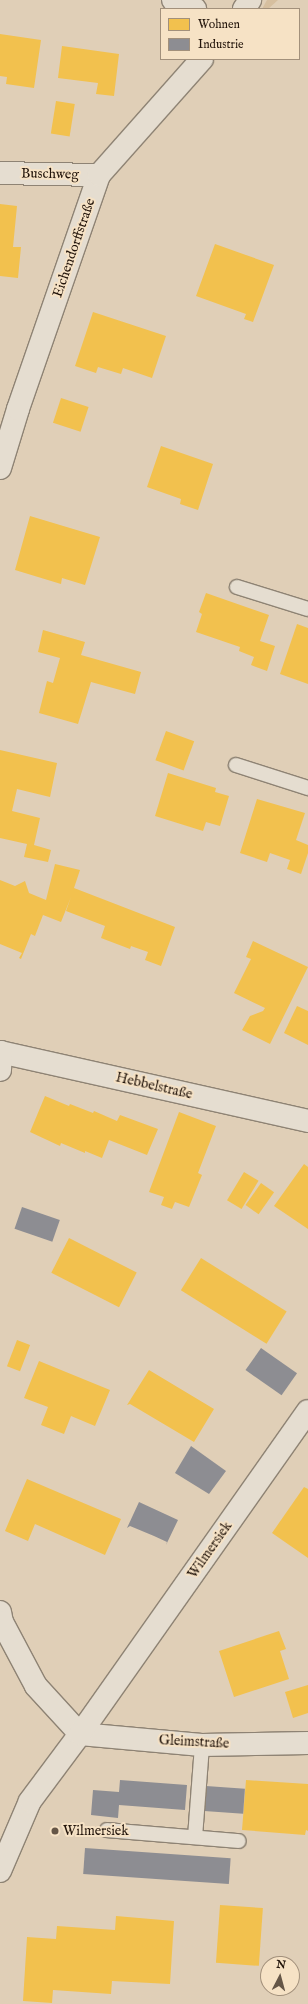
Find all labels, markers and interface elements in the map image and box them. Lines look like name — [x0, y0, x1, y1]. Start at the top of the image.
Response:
legend — [160, 8, 300, 60]
text: Wohnen — [198, 17, 240, 32]
text: Industrie — [198, 37, 244, 52]
street label: Buschweg — [21, 165, 79, 183]
street label: Eichendorffstraße — [49, 196, 99, 300]
street label: Hebbelstraße — [114, 1069, 194, 1103]
street label: Wilmersiek — [184, 1518, 236, 1582]
street label: Gleimstraße — [158, 1732, 230, 1752]
place label: Wilmersiek — [63, 1823, 129, 1839]
marker: Wilmersiek — [50, 1826, 60, 1836]
north arrow — [260, 1956, 300, 1996]
text: N — [276, 1958, 287, 1973]

